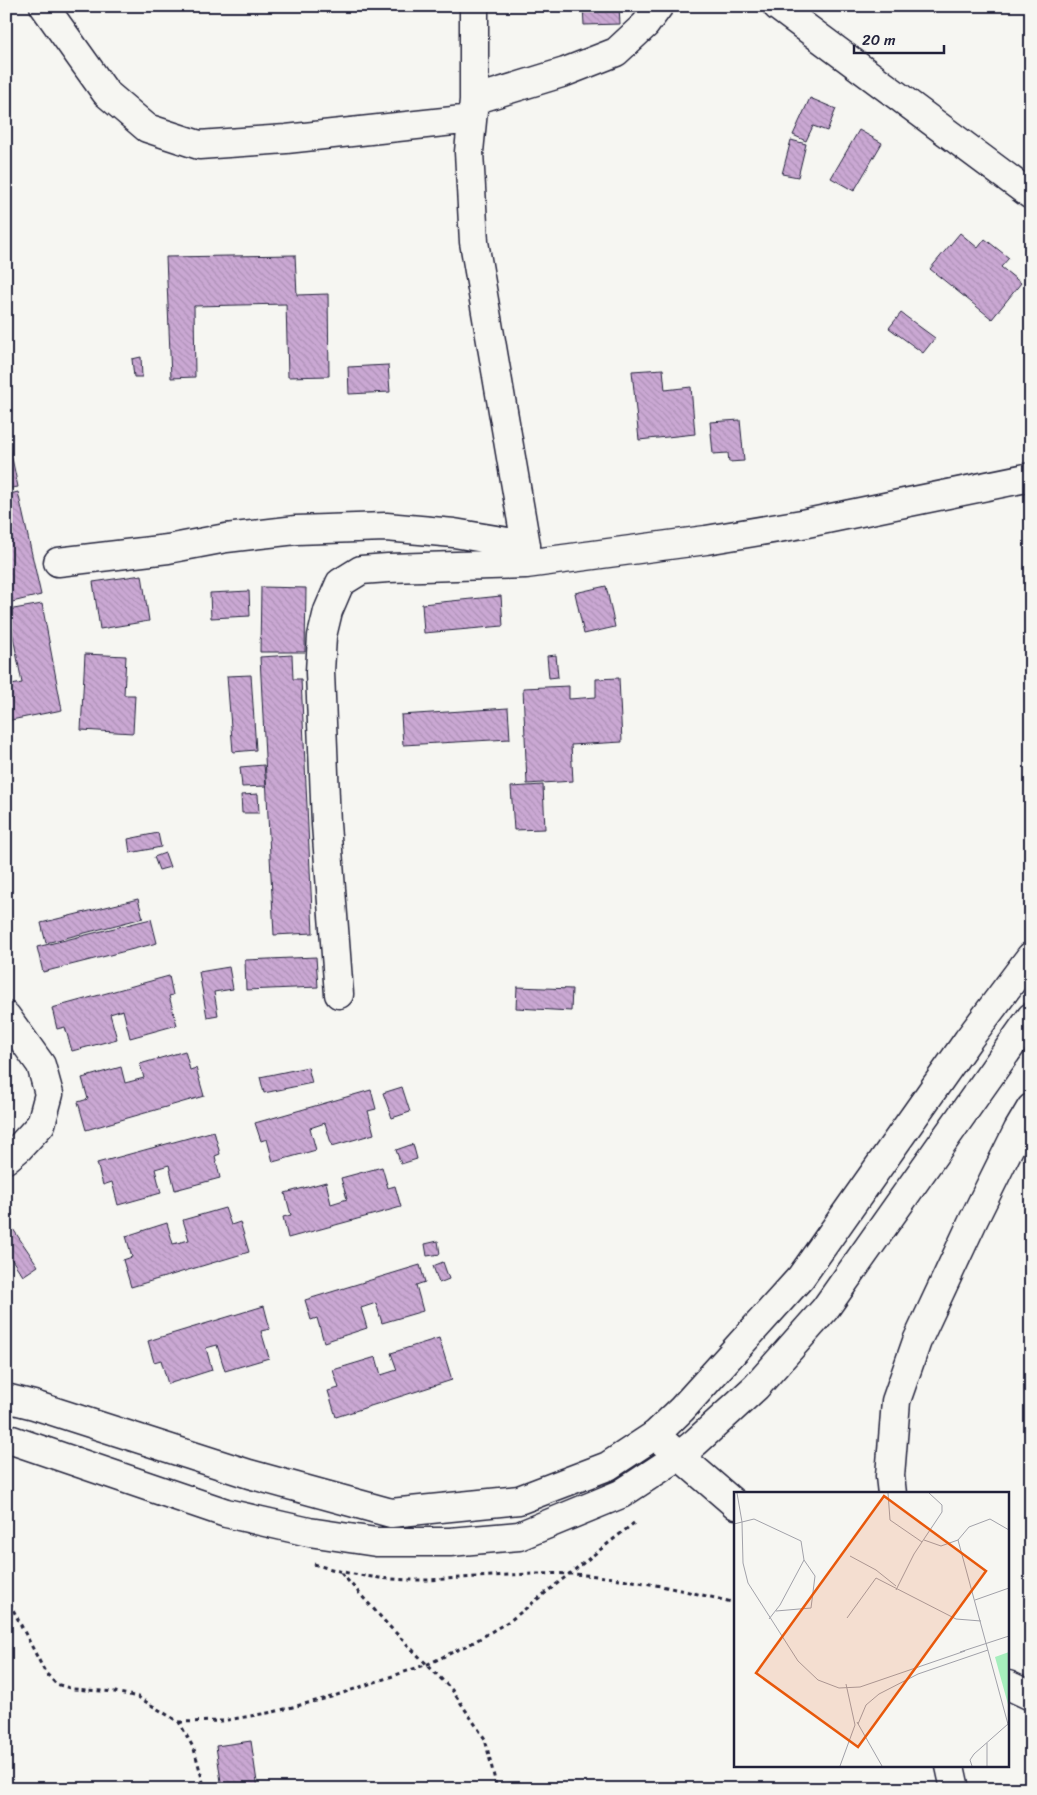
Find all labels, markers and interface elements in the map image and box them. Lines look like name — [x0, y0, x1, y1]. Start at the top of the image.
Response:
scale bar — [854, 22, 944, 54]
text: 20 m — [862, 27, 896, 53]
inset map — [734, 1492, 1010, 1768]

